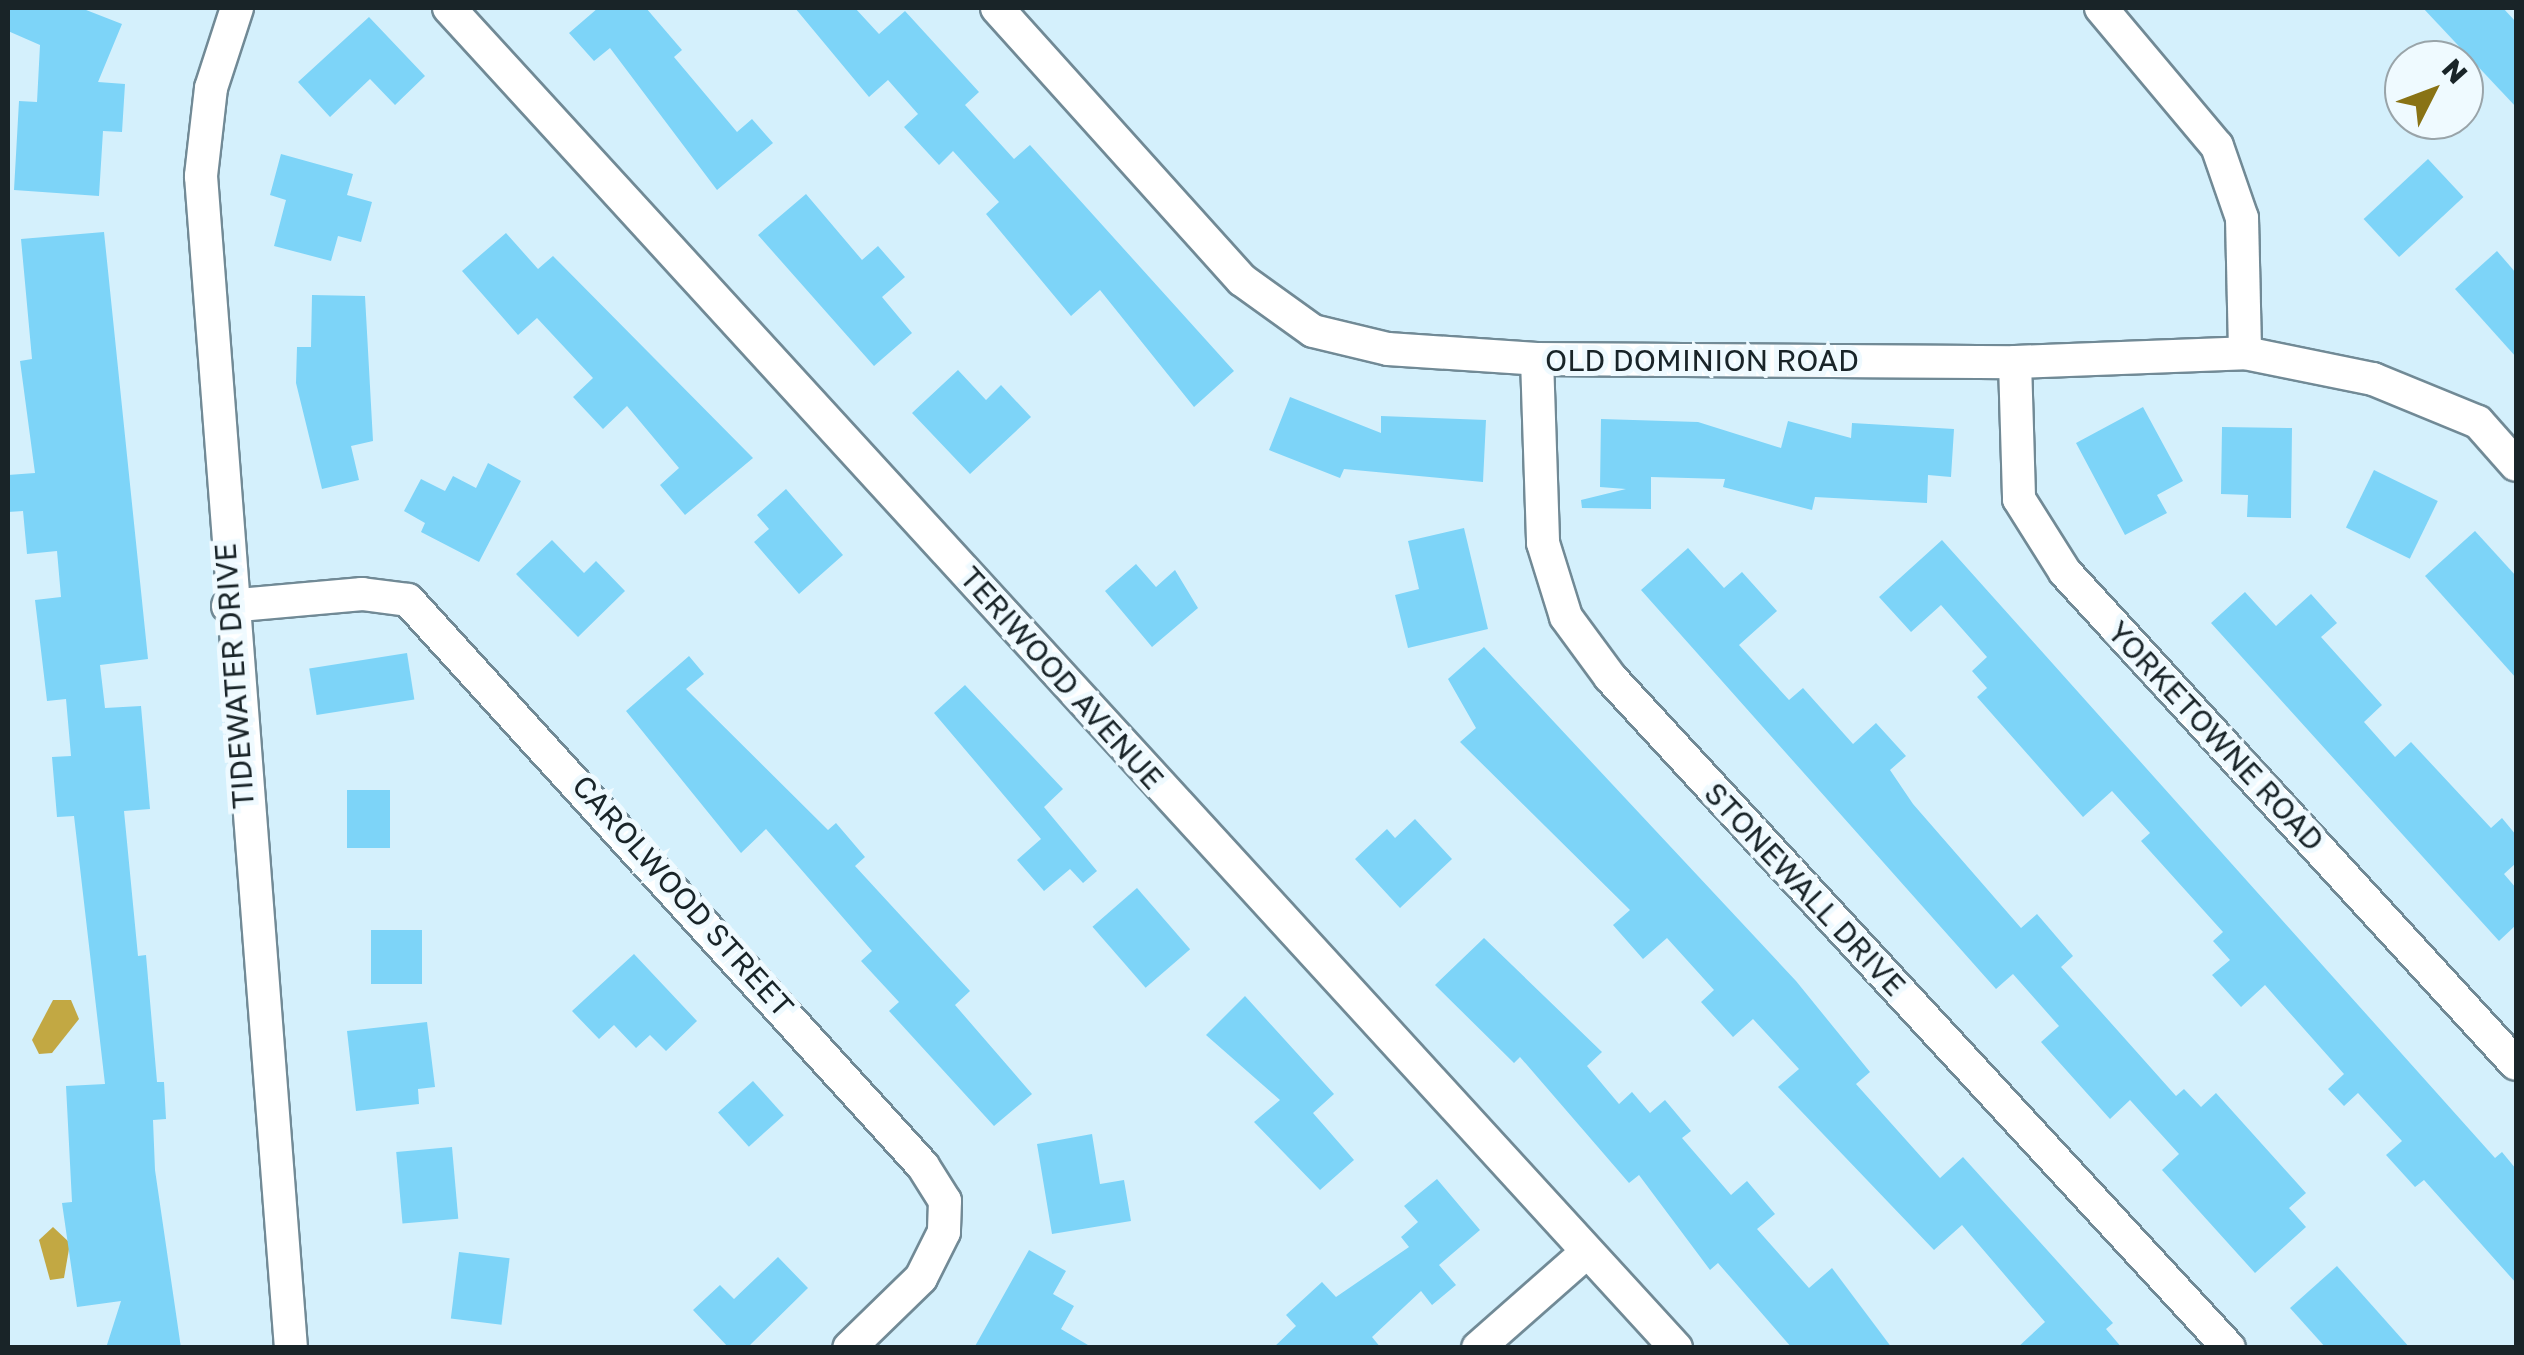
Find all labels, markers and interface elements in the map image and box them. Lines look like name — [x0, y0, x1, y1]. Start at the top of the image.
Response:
north arrow — [2384, 40, 2484, 140]
text: N — [2436, 52, 2475, 90]
street label: OLD DOMINION ROAD — [1545, 342, 1859, 378]
street label: TIDEWATER DRIVE — [207, 542, 261, 810]
street label: TERIWOOD AVENUE — [953, 559, 1171, 797]
street label: YORKETOWNE ROAD — [2100, 614, 2332, 858]
street label: CAROLWOOD STREET — [565, 768, 801, 1024]
street label: STONEWALL DRIVE — [1697, 775, 1913, 1003]

